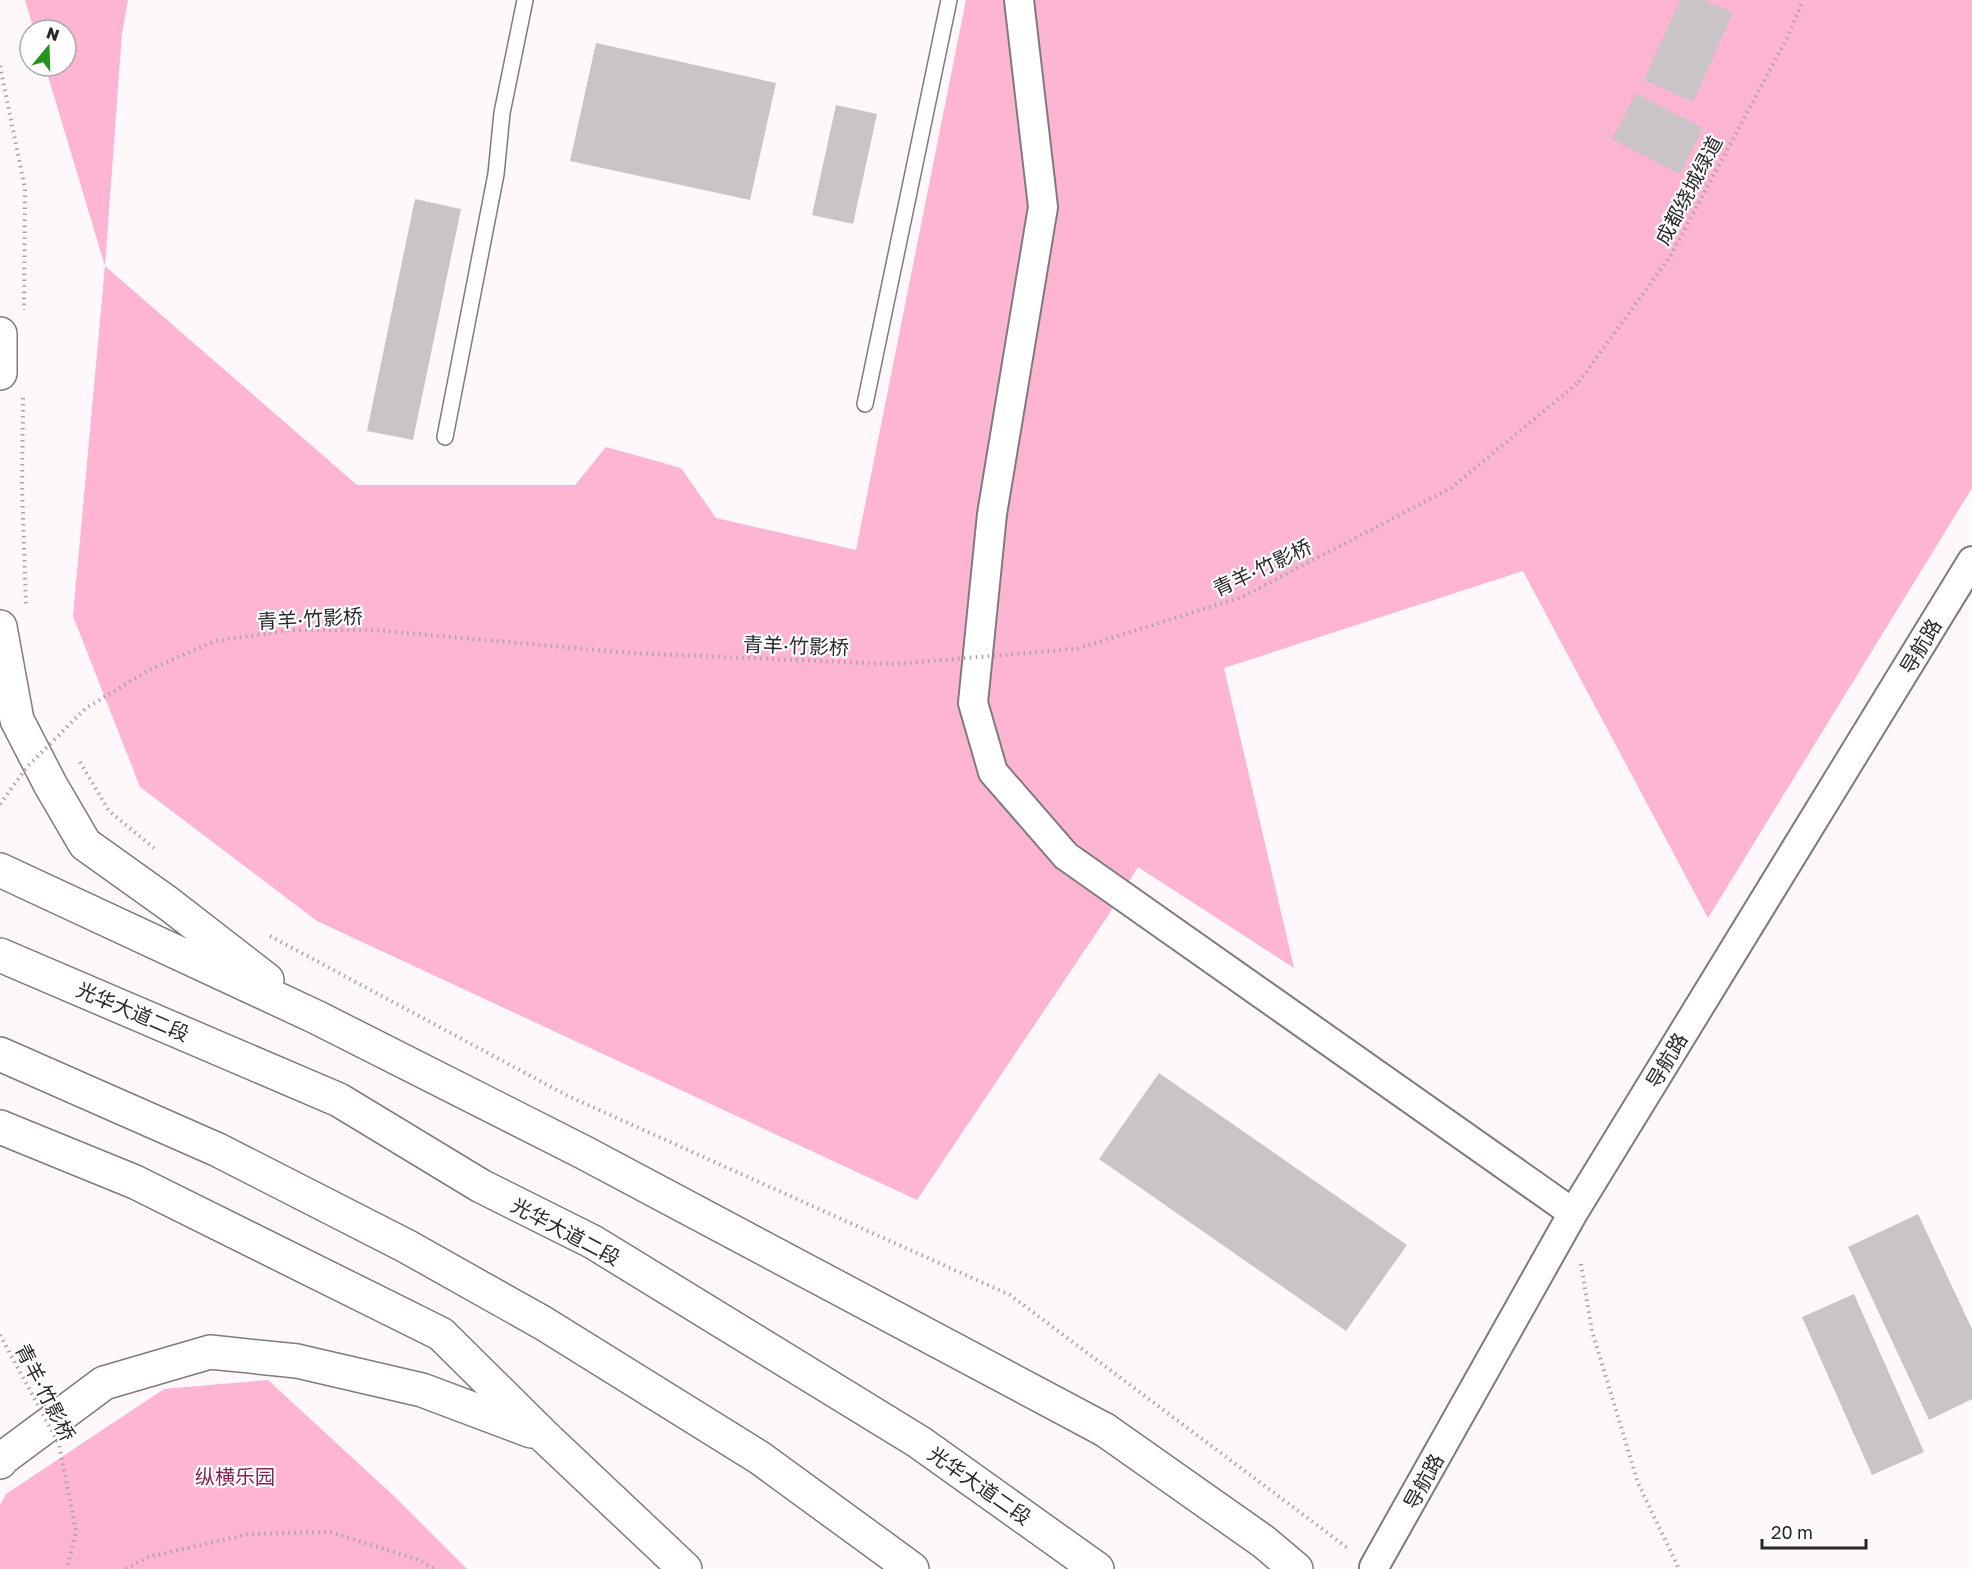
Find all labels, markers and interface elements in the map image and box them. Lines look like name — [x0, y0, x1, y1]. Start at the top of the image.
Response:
north arrow — [18, 18, 78, 78]
text: N — [44, 22, 62, 45]
street label: 成都绕城绿道 — [1649, 131, 1727, 249]
street label: 青羊·竹影桥 — [1209, 534, 1315, 600]
street label: 青羊·竹影桥 — [256, 603, 364, 633]
street label: 导航路 — [1894, 614, 1946, 678]
street label: 青羊·竹影桥 — [743, 631, 849, 659]
street label: 光华大道二段 — [73, 977, 193, 1045]
street label: 导航路 — [1640, 1028, 1692, 1092]
street label: 光华大道二段 — [507, 1192, 625, 1270]
street label: 青羊·竹影桥 — [11, 1339, 81, 1445]
street label: 光华大道二段 — [924, 1441, 1036, 1529]
street label: 导航路 — [1398, 1449, 1448, 1513]
park label: 纵横乐园 — [195, 1464, 275, 1488]
scale bar — [1762, 1512, 1866, 1550]
text: 20 m — [1771, 1521, 1813, 1543]

